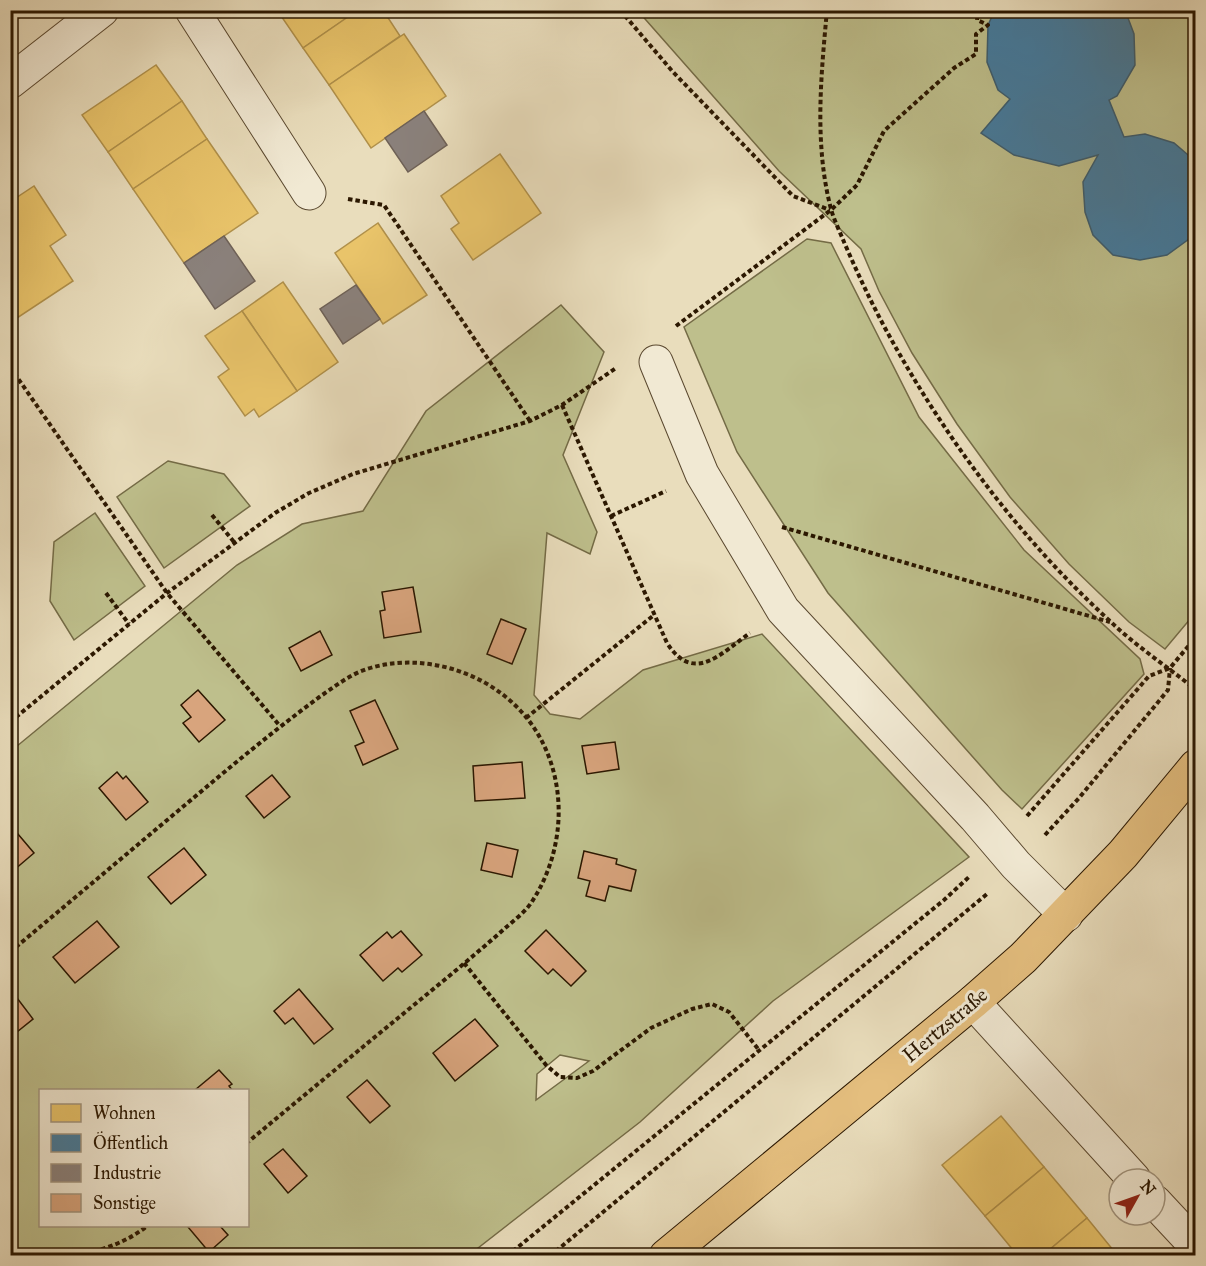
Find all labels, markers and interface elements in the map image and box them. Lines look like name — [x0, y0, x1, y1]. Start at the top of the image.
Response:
street label: Hertzstraße — [897, 982, 993, 1068]
legend — [39, 1089, 249, 1227]
text: Wohnen — [93, 1102, 156, 1124]
text: Öffentlich — [93, 1131, 168, 1154]
text: Industrie — [93, 1162, 161, 1184]
north arrow — [1107, 1167, 1167, 1227]
text: N — [1136, 1176, 1160, 1199]
text: Sonstige — [93, 1192, 156, 1215]

